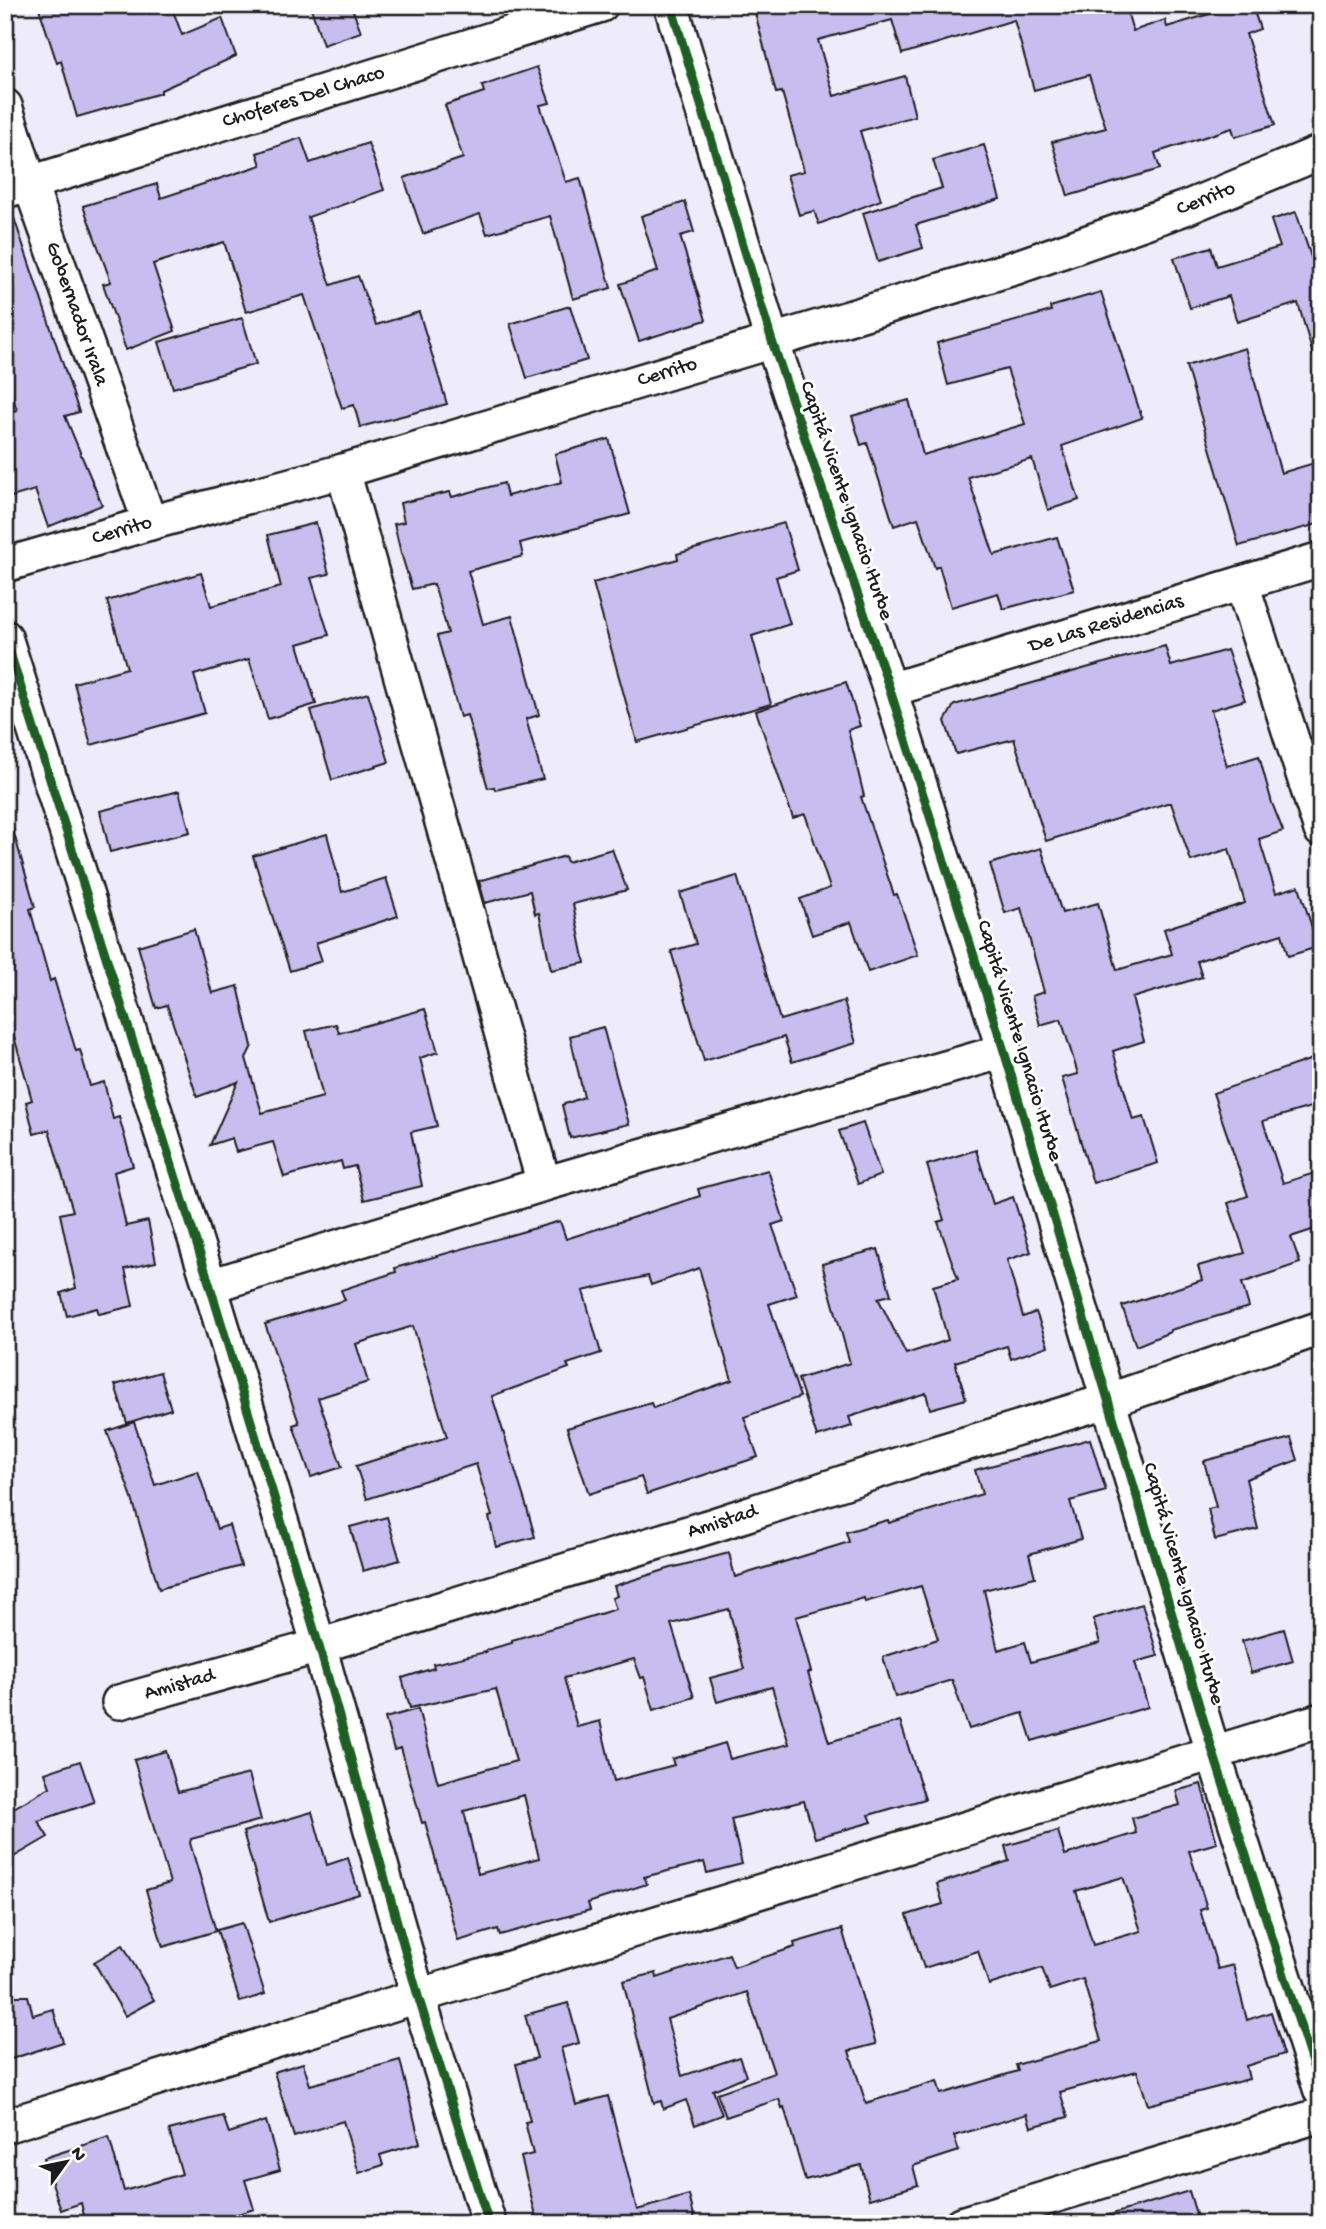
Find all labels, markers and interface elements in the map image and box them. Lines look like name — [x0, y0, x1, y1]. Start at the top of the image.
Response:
street label: Choferes Del Chaco — [220, 61, 388, 135]
street label: Cerrito — [1174, 176, 1239, 222]
street label: Gobernador Irala — [39, 239, 114, 391]
street label: Cerrito — [635, 352, 701, 394]
street label: Capitá Vicente Ignacio Iturbe — [792, 378, 898, 625]
street label: Cerrito — [89, 511, 155, 552]
street label: De Las Residencias — [1024, 589, 1188, 660]
street label: Capitá Vicente Ignacio Iturbe — [969, 917, 1067, 1166]
street label: Capitá Vicente Ignacio Iturbe — [1135, 1460, 1229, 1709]
street label: Amistad — [685, 1498, 763, 1545]
street label: Amistad — [142, 1663, 219, 1707]
north arrow — [32, 2128, 102, 2198]
text: N — [64, 2143, 90, 2166]

